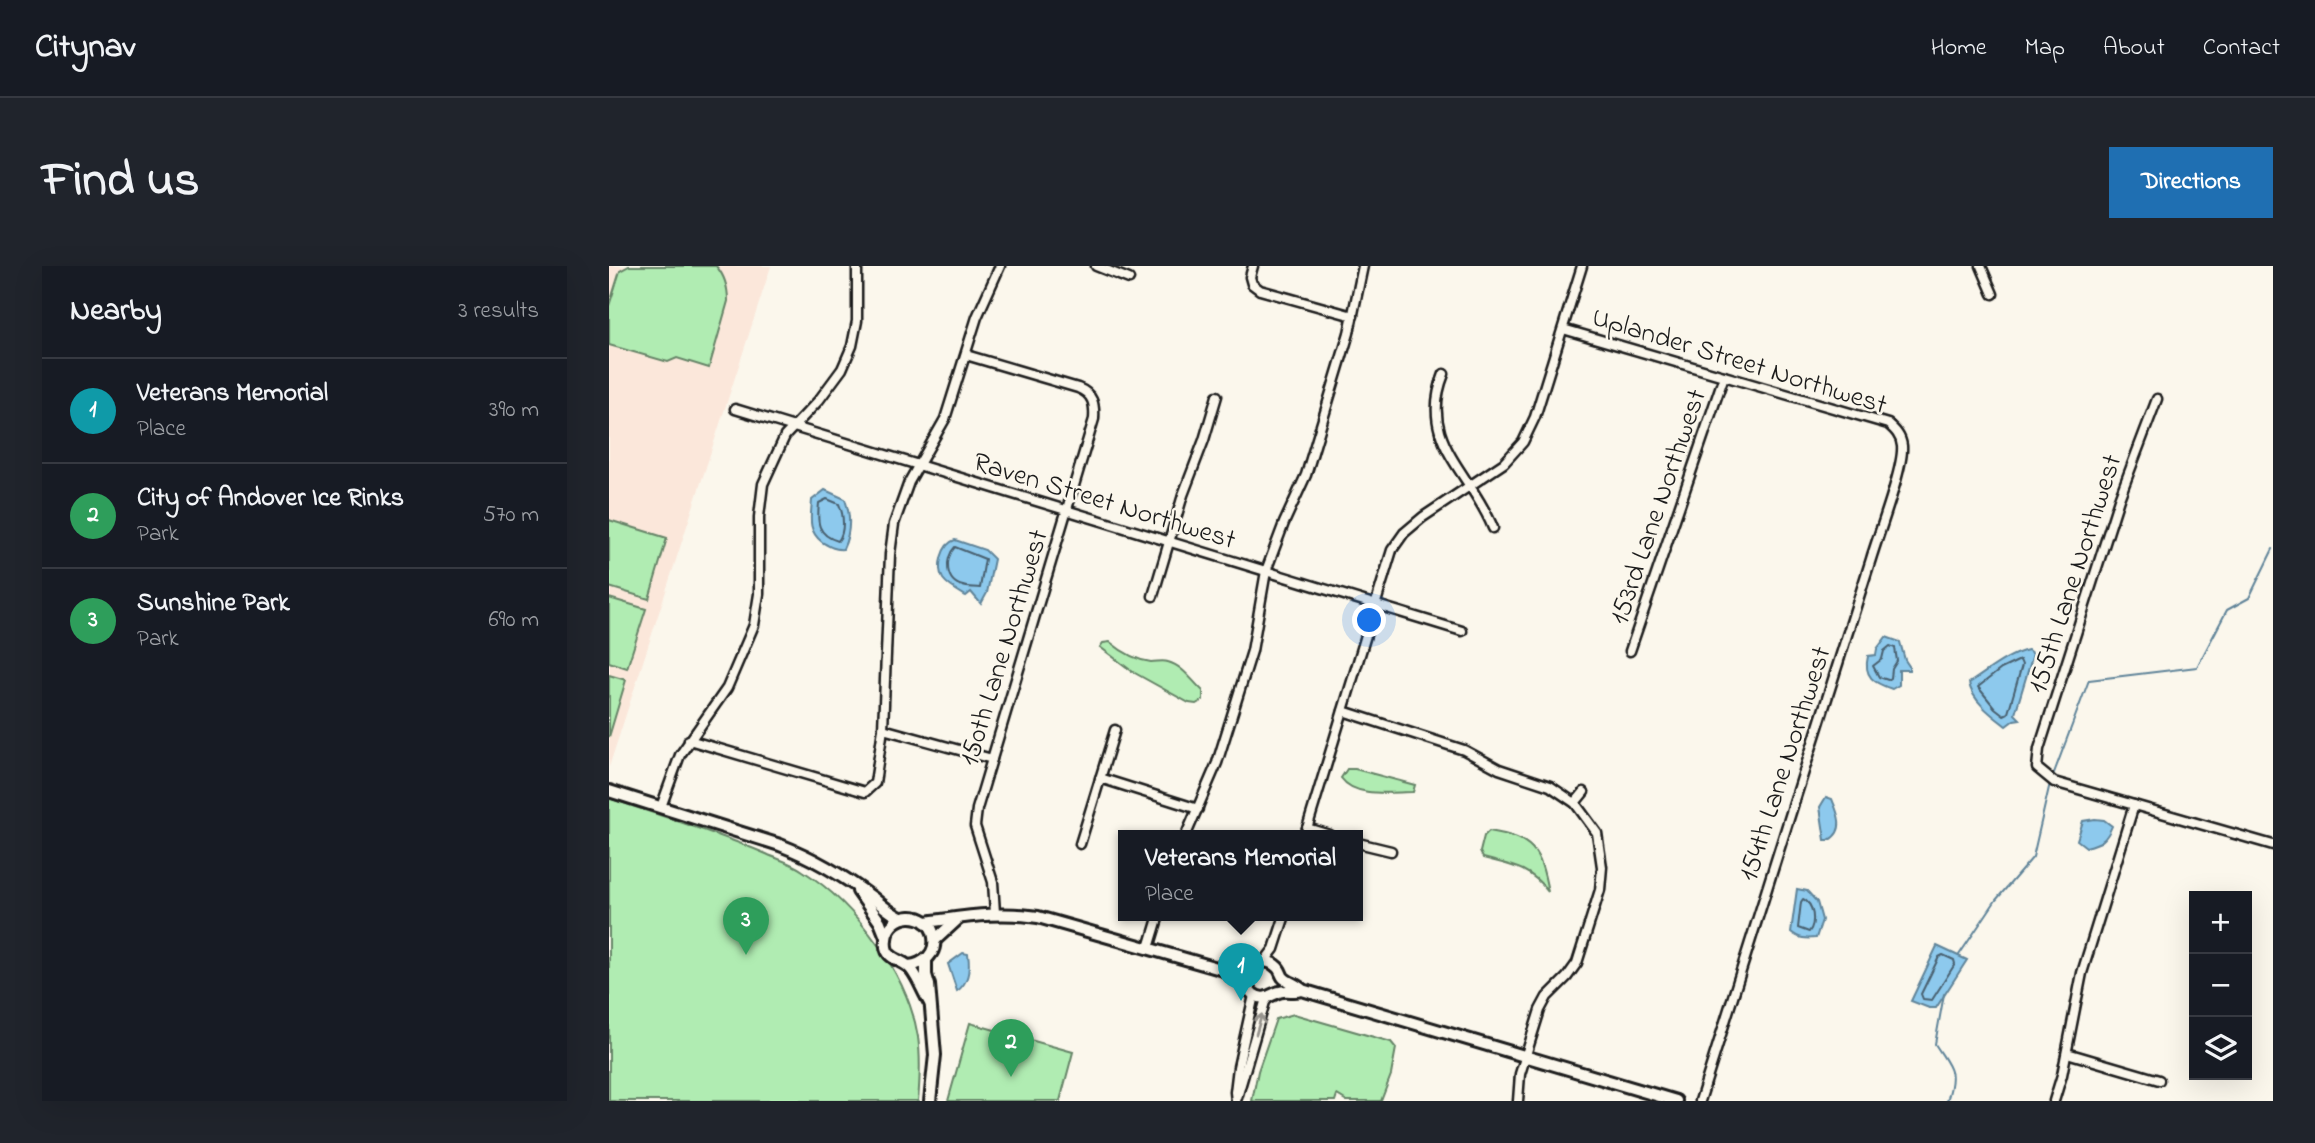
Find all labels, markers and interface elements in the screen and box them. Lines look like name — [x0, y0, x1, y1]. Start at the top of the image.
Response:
text: Citynav — [35, 24, 135, 72]
text: Home — [1931, 31, 1987, 66]
text: Map — [2025, 31, 2065, 66]
text: About — [2103, 31, 2165, 66]
text: Contact — [2203, 31, 2280, 66]
text: Find us — [42, 146, 199, 218]
button: Directions — [2109, 147, 2273, 218]
text: Nearby — [70, 290, 162, 334]
text: 3 results — [458, 295, 539, 328]
street label: Uplander Street Northwest — [1586, 298, 1892, 427]
text: Veterans Memorial — [137, 375, 328, 413]
street label: 153rd Lane Northwest — [1600, 384, 1719, 630]
text: 1 — [89, 394, 97, 427]
text: 390 m — [489, 394, 539, 427]
text: Place — [137, 413, 186, 446]
street label: Raven Street Northwest — [968, 443, 1240, 562]
street label: 155th Lane Northwest — [2018, 449, 2134, 699]
text: City of Andover Ice Rinks — [137, 480, 404, 518]
text: 2 — [87, 499, 99, 532]
text: 570 m — [483, 499, 539, 532]
text: Park — [137, 518, 179, 551]
street label: 150th Lane Northwest — [950, 525, 1061, 771]
text: Sunshine Park — [137, 585, 290, 623]
your location — [1352, 603, 1386, 637]
text: 3 — [88, 604, 98, 637]
text: 690 m — [488, 604, 539, 637]
text: Park — [137, 623, 179, 656]
street label: 154th Lane Northwest — [1729, 642, 1844, 887]
popup — [1118, 830, 1363, 921]
text: Veterans Memorial — [1145, 840, 1336, 878]
text: Place — [1145, 878, 1194, 911]
map controls — [2189, 891, 2252, 1080]
button: + — [2189, 891, 2252, 954]
pin: 3 — [723, 897, 769, 955]
pin: 1 — [1218, 943, 1264, 1001]
button: − — [2189, 954, 2252, 1017]
one-way arrow — [1253, 1013, 1266, 1035]
button: layers — [2189, 1017, 2252, 1080]
pin: 2 — [988, 1019, 1034, 1077]

